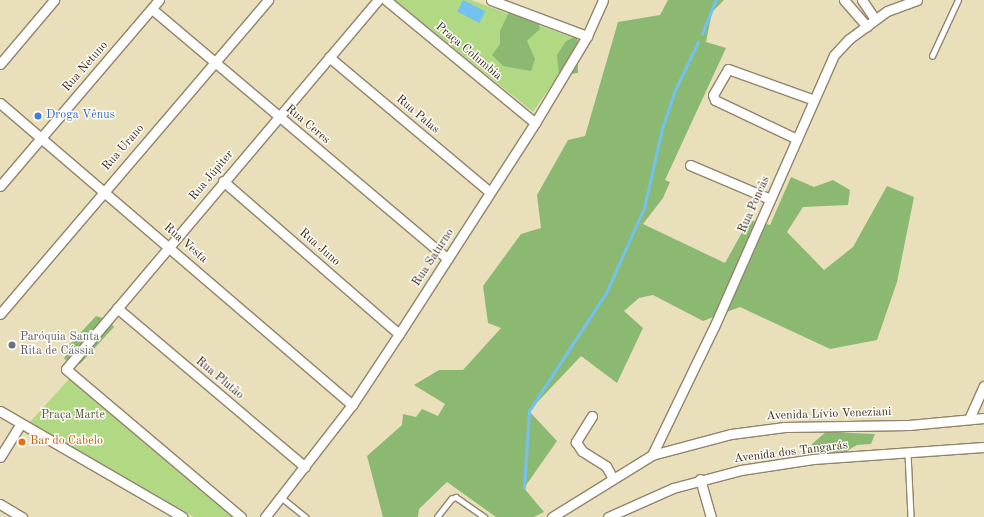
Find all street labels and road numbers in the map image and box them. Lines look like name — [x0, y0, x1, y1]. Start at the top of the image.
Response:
street label: Praça Columbia — [432, 20, 504, 84]
street label: Rua Netuno — [60, 39, 112, 95]
street label: Rua Palas — [392, 93, 442, 137]
street label: Rua Ceres — [282, 102, 332, 148]
street label: Rua Urano — [100, 122, 148, 174]
street label: Rua Júpiter — [187, 148, 237, 204]
street label: Rua Poncãs — [736, 174, 774, 236]
street label: Rua Vesta — [160, 221, 210, 267]
street label: Rua Juno — [296, 226, 342, 270]
street label: Rua Saturno — [410, 227, 458, 289]
street label: Rua Plutão — [192, 355, 246, 403]
street label: Avenida Lívio Veneziani — [766, 406, 892, 424]
street label: Avenida dos Tangarás — [733, 439, 849, 467]

